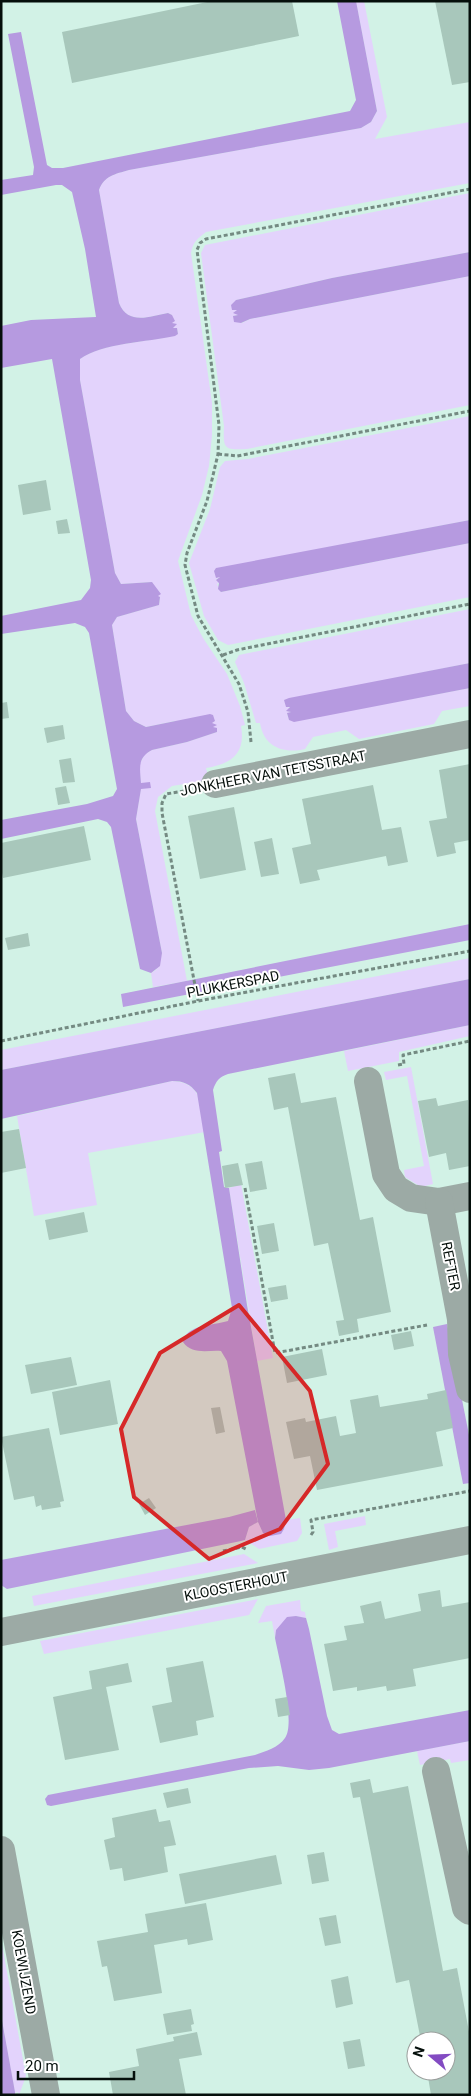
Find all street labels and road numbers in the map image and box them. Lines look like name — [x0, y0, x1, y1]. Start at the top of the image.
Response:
street label: JONKHEER VAN TETSSTRAAT — [179, 747, 368, 799]
street label: PLUKKERSPAD — [185, 967, 281, 1001]
street label: REFTER — [438, 1240, 464, 1292]
street label: KLOOSTERHOUT — [183, 1568, 290, 1604]
street label: KOEWIJZEND — [9, 1928, 39, 2016]

